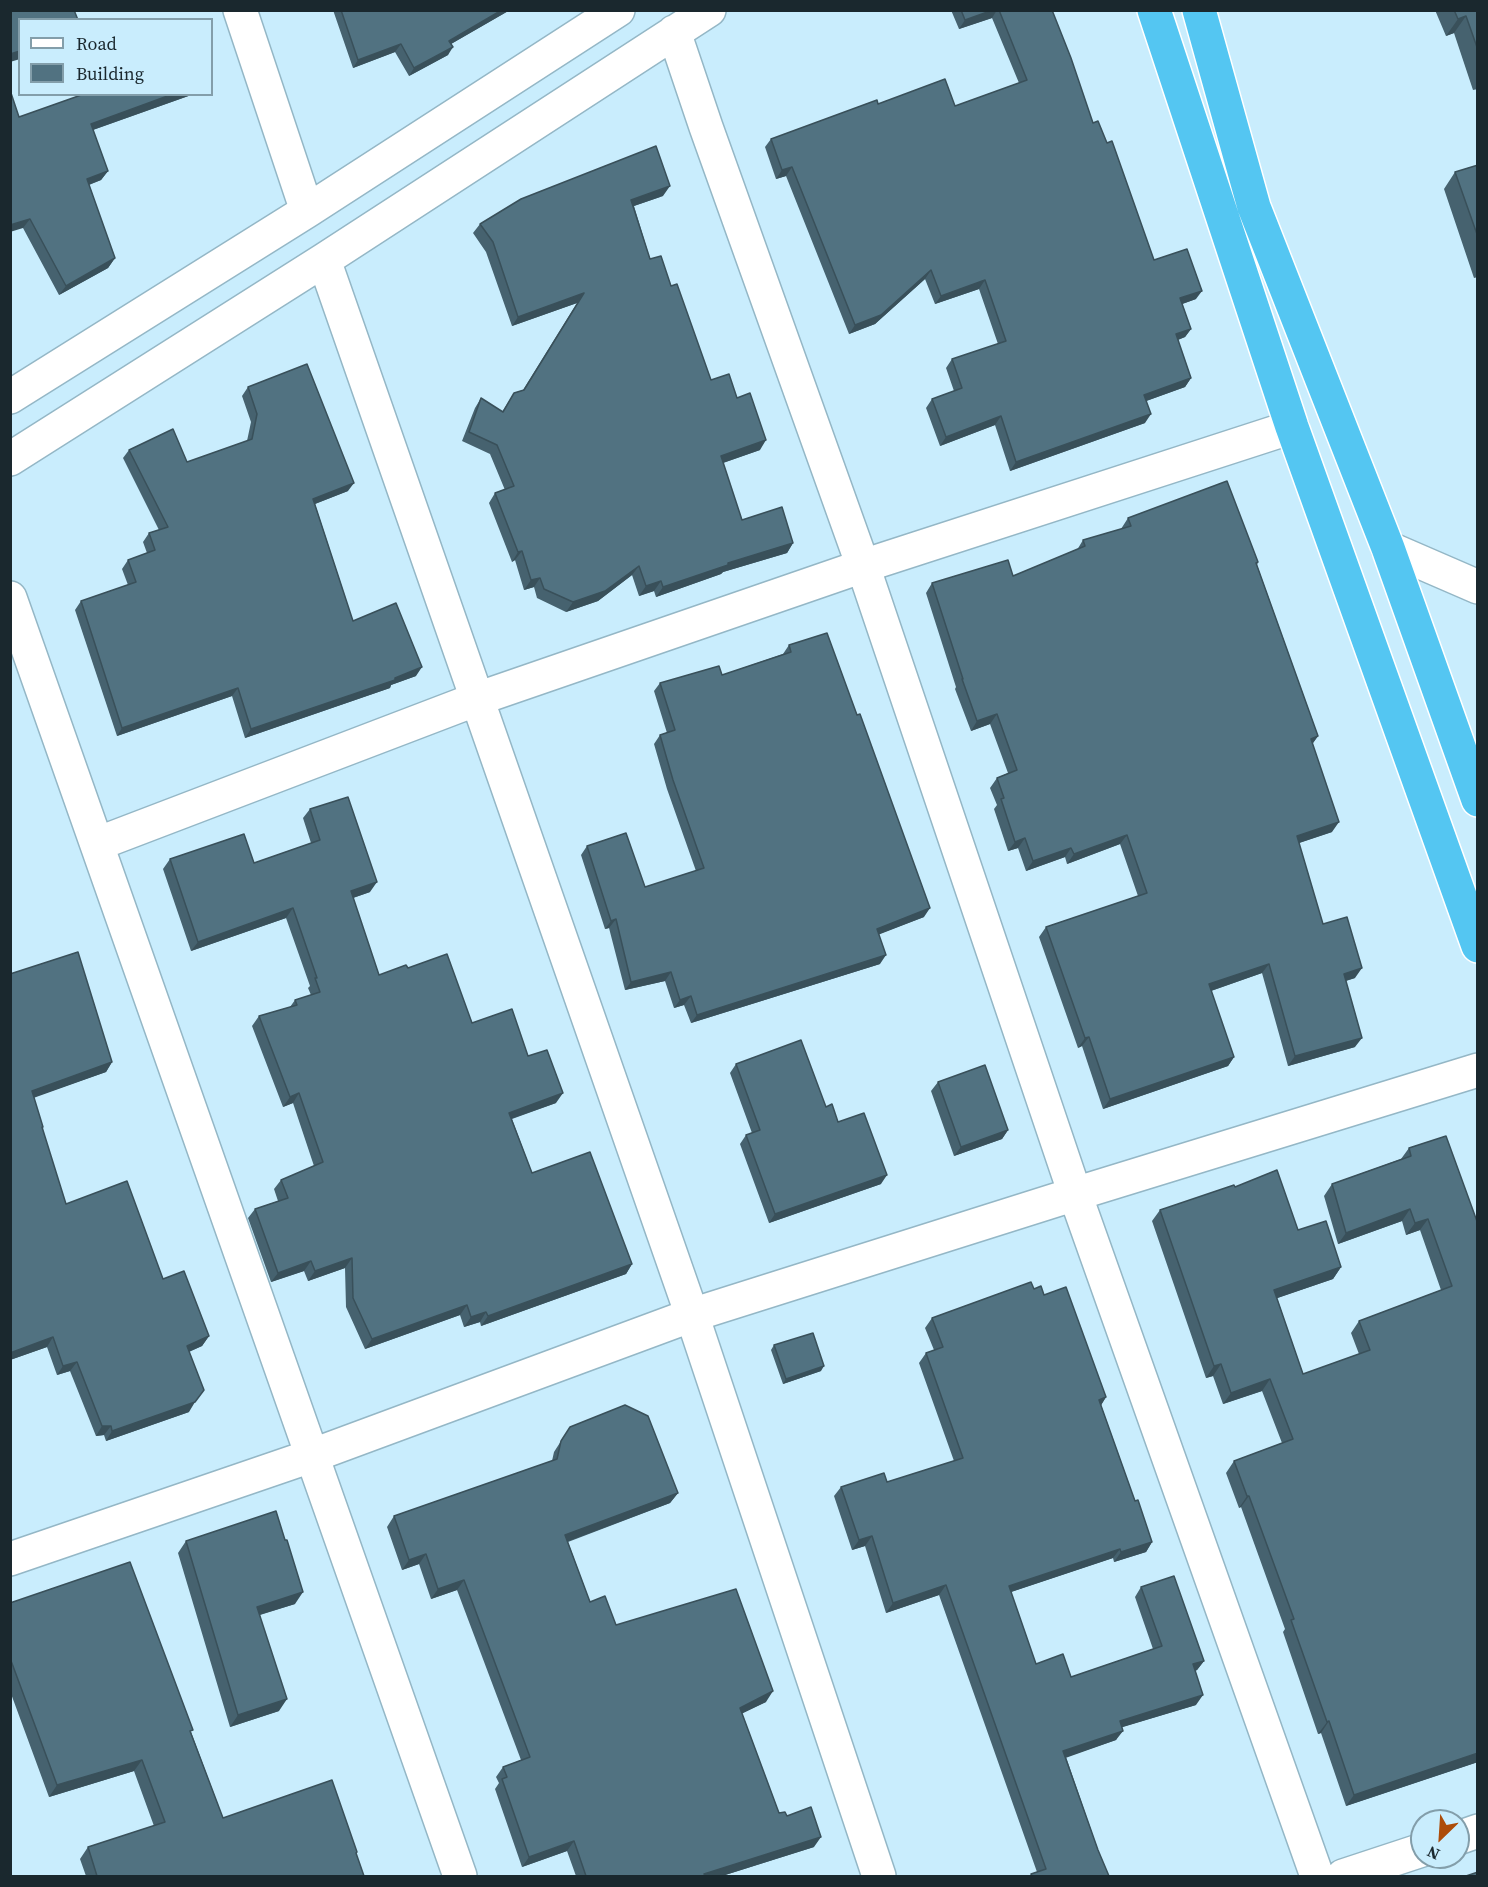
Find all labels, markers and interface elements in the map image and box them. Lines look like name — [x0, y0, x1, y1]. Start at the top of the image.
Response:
legend — [18, 18, 213, 96]
text: Road — [76, 31, 117, 56]
text: Building — [76, 61, 144, 86]
north arrow — [1410, 1809, 1470, 1869]
text: N — [1423, 1841, 1443, 1866]

